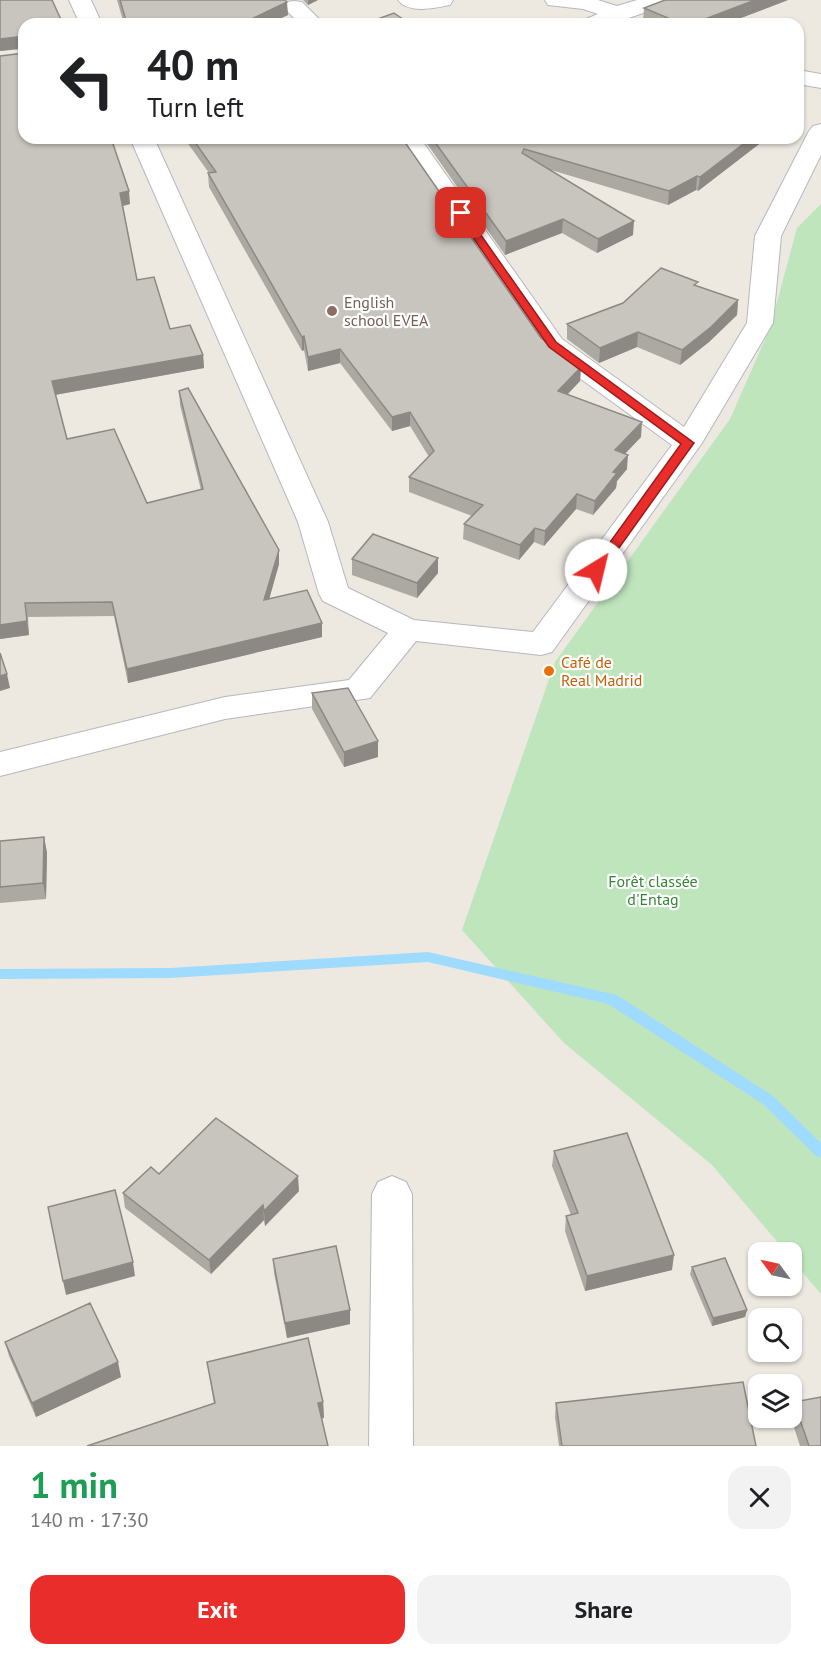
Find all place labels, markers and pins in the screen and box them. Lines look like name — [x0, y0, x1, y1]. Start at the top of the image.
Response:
pin — [435, 187, 486, 238]
place label: English school EVEA — [344, 292, 429, 330]
marker: English school EVEA — [325, 304, 339, 318]
place label: Café de Real Madrid — [561, 652, 642, 690]
marker: Café de Real Madrid — [542, 664, 556, 678]

